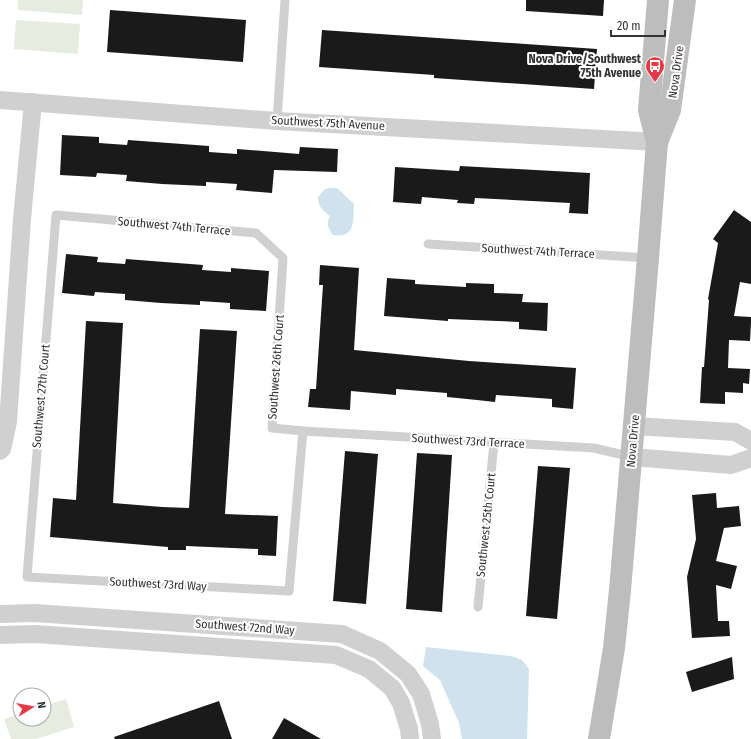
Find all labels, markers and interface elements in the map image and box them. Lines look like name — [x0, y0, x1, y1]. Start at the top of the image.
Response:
scale bar — [611, 12, 665, 38]
text: 20 m — [617, 19, 641, 33]
street label: Nova Drive — [665, 45, 687, 99]
place label: Nova Drive/Southwest 75th Avenue — [529, 52, 642, 80]
bus stop icon: Nova Drive/Southwest 75th Avenue — [644, 55, 666, 83]
street label: Southwest 75th Avenue — [271, 113, 385, 133]
street label: Southwest 74th Terrace — [117, 214, 231, 238]
street label: Southwest 74th Terrace — [481, 241, 595, 261]
street label: Southwest 26th Court — [265, 314, 287, 420]
street label: Southwest 27th Court — [29, 343, 53, 448]
street label: Nova Drive — [624, 414, 642, 468]
street label: Southwest 73rd Terrace — [411, 431, 525, 451]
street label: Southwest 25th Court — [474, 472, 498, 578]
street label: Southwest 73rd Way — [109, 574, 208, 594]
street label: Southwest 72nd Way — [195, 617, 296, 638]
north arrow — [12, 687, 52, 727]
text: N — [34, 701, 48, 710]

